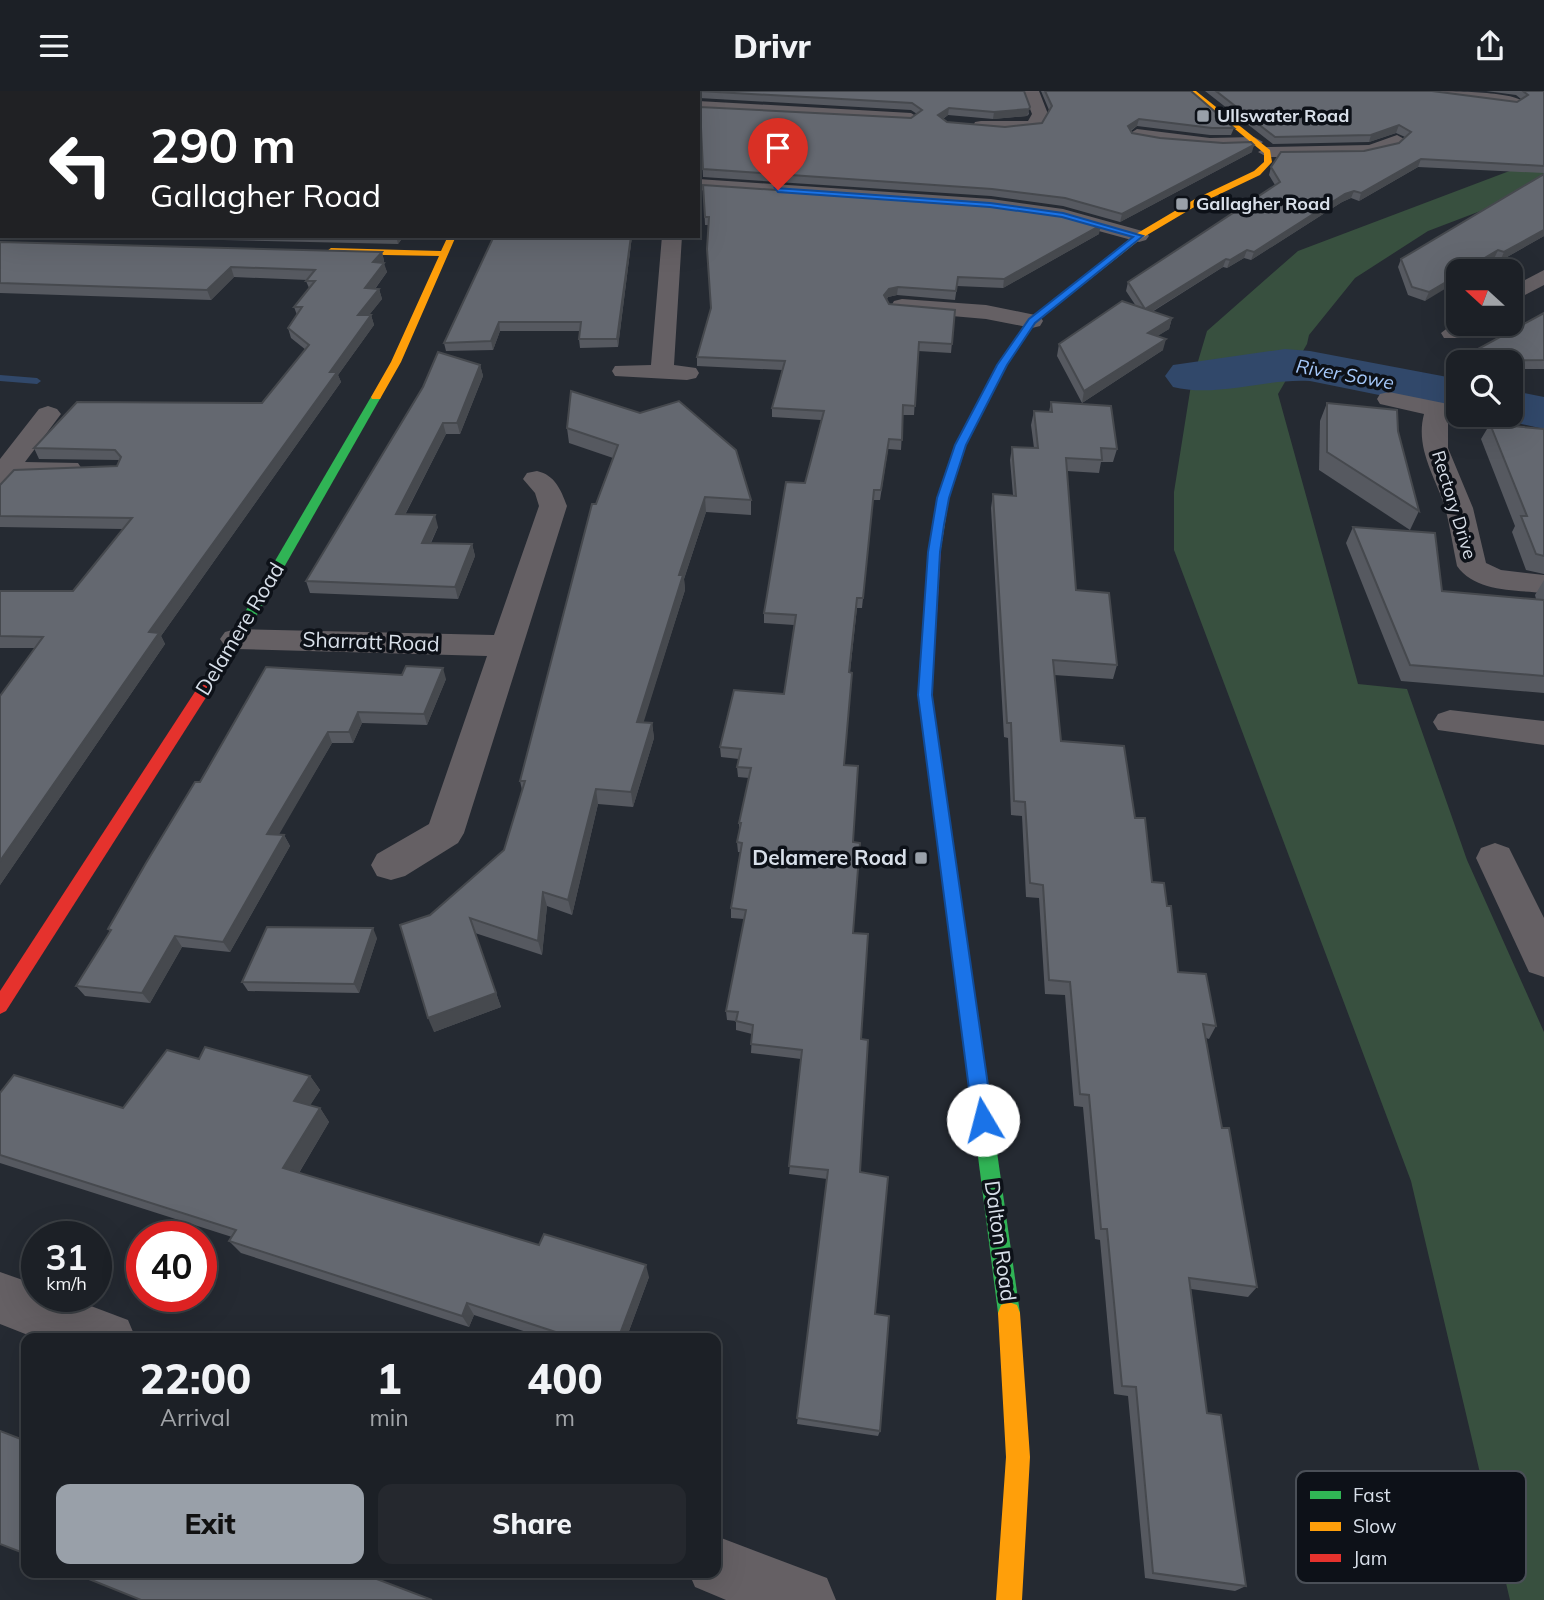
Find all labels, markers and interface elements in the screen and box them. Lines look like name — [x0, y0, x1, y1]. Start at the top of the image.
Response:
text: Drivr — [733, 26, 811, 66]
icon: menu — [35, 27, 73, 65]
icon: share — [1471, 27, 1509, 65]
place label: Ullswater Road — [1217, 104, 1349, 127]
marker: Ullswater Road — [1195, 108, 1211, 124]
text: 290 m — [150, 114, 296, 175]
pin — [748, 118, 808, 190]
icon: left — [35, 119, 126, 210]
icon: arrive — [759, 129, 797, 167]
text: Gallagher Road — [150, 175, 381, 215]
place label: Gallagher Road — [1196, 192, 1330, 215]
marker: Gallagher Road — [1174, 196, 1190, 212]
north arrow — [1446, 259, 1522, 336]
map controls — [1446, 259, 1523, 427]
button: search — [1446, 350, 1523, 427]
water label: River Sowe — [1294, 354, 1396, 394]
street label: Rectory Drive — [1427, 448, 1482, 562]
street label: Delamere Road — [189, 557, 289, 700]
street label: Sharratt Road — [302, 626, 440, 656]
place label: Delamere Road — [752, 844, 907, 870]
marker: Delamere Road — [913, 850, 929, 866]
position arrow — [946, 1083, 1020, 1157]
street label: Dalton Road — [980, 1179, 1022, 1303]
speed limit sign: 40 — [126, 1221, 217, 1312]
text: 31 — [45, 1235, 88, 1279]
text: km/h — [46, 1272, 87, 1295]
text: 22:00 — [139, 1352, 251, 1405]
text: 1 — [376, 1352, 402, 1405]
text: 400 — [527, 1352, 603, 1405]
text: Arrival — [160, 1403, 230, 1432]
text: min — [369, 1403, 409, 1432]
text: m — [555, 1403, 575, 1432]
legend — [1296, 1471, 1526, 1583]
text: Fast — [1353, 1483, 1391, 1507]
button: Exit — [56, 1484, 364, 1564]
button: Share — [378, 1484, 686, 1564]
text: Slow — [1353, 1514, 1397, 1538]
text: Jam — [1353, 1546, 1387, 1570]

